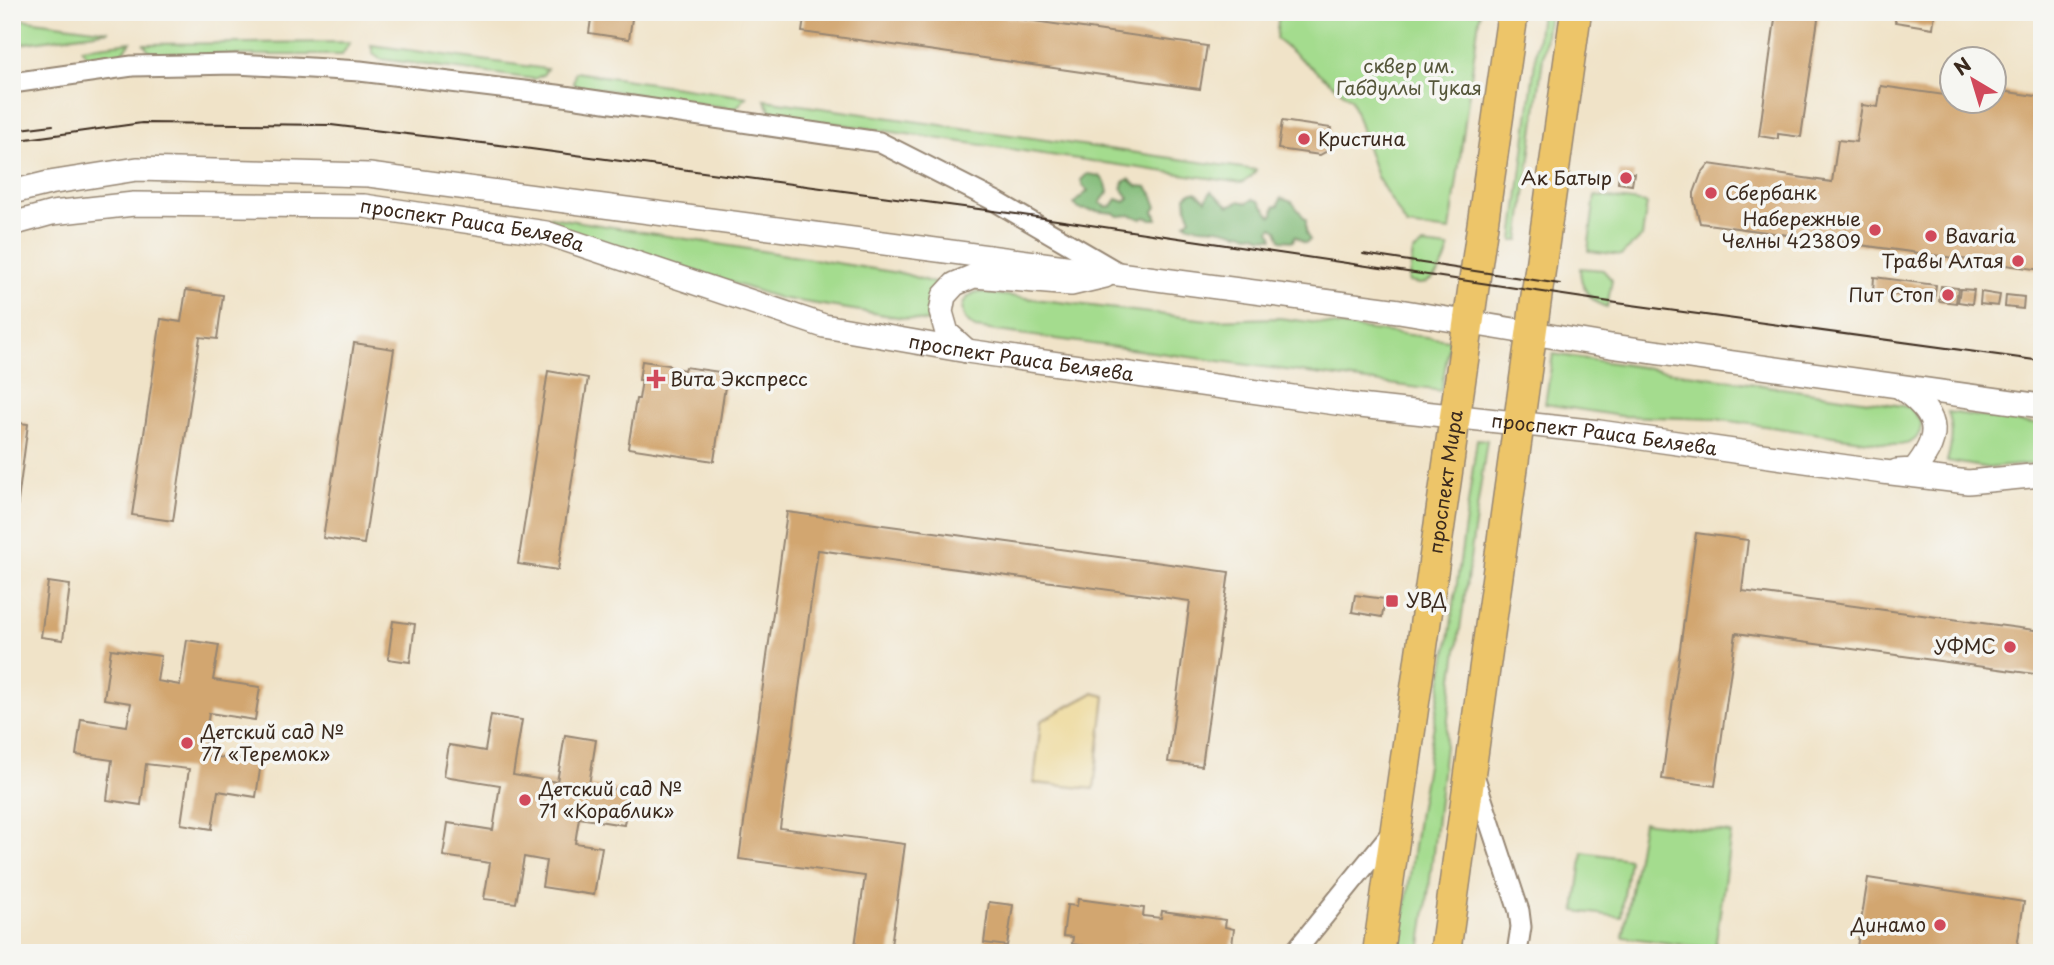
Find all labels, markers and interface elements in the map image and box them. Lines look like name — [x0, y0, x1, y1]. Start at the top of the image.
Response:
north arrow — [1938, 46, 2008, 116]
text: N — [1947, 50, 1976, 81]
park label: сквер им. Габдуллы Тукая — [1336, 51, 1482, 101]
place label: Кристина — [1318, 124, 1405, 152]
marker: Кристина — [1296, 131, 1312, 147]
place label: Ак Батыр — [1521, 163, 1612, 191]
marker: Ак Батыр — [1618, 170, 1634, 186]
place label: Сбербанк — [1725, 178, 1817, 206]
marker: Сбербанк — [1703, 185, 1719, 201]
street label: проспект Раиса Беляева — [358, 191, 589, 258]
place label: Набережные Челны 423809 — [1721, 204, 1861, 254]
place label: Bavaria — [1945, 221, 2016, 249]
marker: Набережные Челны 423809 — [1867, 222, 1883, 238]
marker: Bavaria — [1923, 228, 1939, 244]
place label: Травы Алтая — [1881, 246, 2004, 274]
marker: Травы Алтая — [2010, 253, 2026, 269]
place label: Пит Стоп — [1848, 280, 1934, 308]
marker: Пит Стоп — [1940, 287, 1956, 303]
street label: проспект Раиса Беляева — [907, 326, 1136, 387]
place label: Вита Экспресс — [670, 364, 808, 392]
marker: Вита Экспресс — [648, 371, 664, 387]
street label: проспект Раиса Беляева — [1490, 405, 1719, 462]
street label: проспект Мира — [1420, 408, 1469, 555]
place label: УВД — [1406, 586, 1447, 614]
marker: УВД — [1384, 593, 1400, 609]
place label: УФМС — [1934, 632, 1996, 660]
marker: УФМС — [2002, 639, 2018, 655]
place label: Детский сад № 77 «Теремок» — [200, 717, 344, 767]
marker: Детский сад № 77 «Теремок» — [179, 735, 195, 751]
place label: Детский сад № 71 «Кораблик» — [538, 774, 682, 824]
marker: Детский сад № 71 «Кораблик» — [517, 792, 533, 808]
place label: Динамо — [1850, 910, 1926, 938]
marker: Динамо — [1932, 917, 1948, 933]

